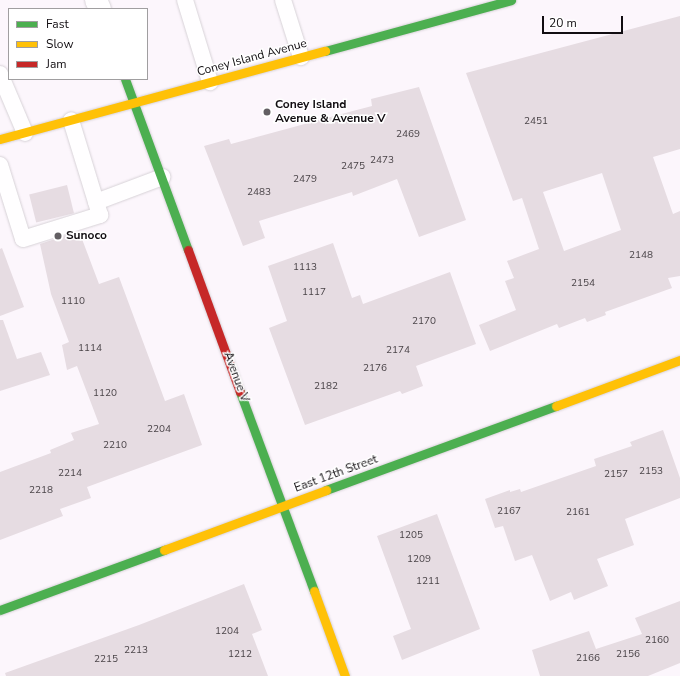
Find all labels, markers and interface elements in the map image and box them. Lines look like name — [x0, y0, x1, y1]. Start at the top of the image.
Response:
legend — [8, 8, 148, 80]
scale bar — [544, 8, 625, 34]
text: 20 m — [549, 15, 577, 31]
text: Fast — [46, 16, 69, 32]
text: Slow — [46, 36, 74, 52]
street label: Coney Island Avenue — [195, 36, 309, 80]
text: Jam — [46, 56, 67, 72]
place label: Coney Island Avenue & Avenue V — [275, 98, 386, 126]
marker: Coney Island Avenue & Avenue V — [262, 107, 272, 117]
house number: 2451 — [524, 116, 548, 128]
house number: 2469 — [396, 129, 420, 141]
house number: 2473 — [370, 155, 394, 167]
house number: 2475 — [341, 161, 365, 173]
house number: 2479 — [293, 174, 317, 186]
house number: 2483 — [247, 187, 271, 199]
place label: Sunoco — [66, 229, 107, 243]
marker: Sunoco — [53, 231, 63, 241]
house number: 2148 — [629, 250, 653, 262]
house number: 1113 — [293, 262, 317, 274]
house number: 2154 — [571, 278, 595, 290]
house number: 1117 — [302, 287, 326, 299]
house number: 1110 — [61, 296, 85, 308]
house number: 2170 — [412, 316, 436, 328]
house number: 1114 — [78, 343, 102, 355]
house number: 2174 — [386, 345, 410, 357]
street label: Avenue V — [220, 350, 252, 404]
house number: 2176 — [363, 363, 387, 375]
house number: 2182 — [314, 381, 338, 393]
house number: 1120 — [93, 388, 117, 400]
house number: 2204 — [147, 424, 171, 436]
house number: 2210 — [103, 440, 127, 452]
street label: East 12th Street — [292, 452, 380, 496]
house number: 2153 — [639, 466, 663, 478]
house number: 2214 — [58, 468, 82, 480]
house number: 2157 — [604, 469, 628, 481]
house number: 2218 — [29, 485, 53, 497]
house number: 2167 — [497, 506, 521, 518]
house number: 2161 — [566, 507, 590, 519]
house number: 1205 — [399, 530, 423, 542]
house number: 1209 — [407, 554, 431, 566]
house number: 1211 — [416, 576, 440, 588]
house number: 1204 — [215, 626, 239, 638]
house number: 2160 — [645, 635, 669, 647]
house number: 2213 — [124, 645, 148, 657]
house number: 1212 — [228, 649, 252, 661]
house number: 2156 — [616, 649, 640, 661]
house number: 2166 — [576, 653, 600, 665]
house number: 2215 — [94, 654, 118, 666]

